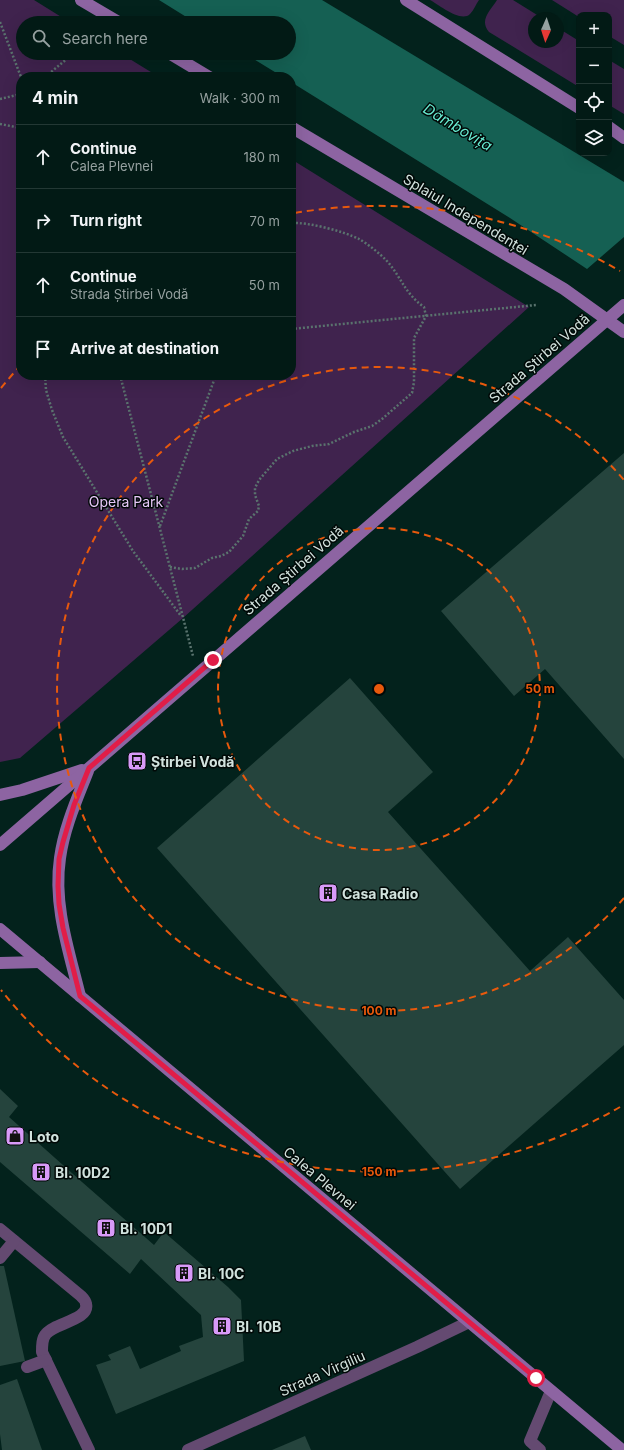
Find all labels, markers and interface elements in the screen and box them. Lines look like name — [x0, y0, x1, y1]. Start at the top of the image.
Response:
north arrow — [528, 12, 564, 48]
map controls — [576, 12, 612, 156]
button: + — [576, 12, 612, 48]
search box — [16, 16, 296, 60]
icon: search — [30, 27, 52, 49]
text: Search here — [62, 29, 148, 48]
button: − — [576, 48, 612, 84]
button: locate — [576, 84, 612, 120]
text: 4 min — [32, 88, 78, 108]
text: Walk · 300 m — [200, 90, 280, 106]
water label: Dâmbovița — [420, 99, 496, 155]
button: layers — [576, 120, 612, 156]
text: Continue — [70, 139, 137, 158]
icon: ahead — [32, 146, 54, 168]
text: 180 m — [243, 149, 280, 165]
text: Calea Plevnei — [70, 158, 153, 174]
street label: Splaiul Independenței — [400, 170, 531, 259]
icon: right — [32, 210, 54, 232]
text: Turn right — [70, 211, 142, 230]
text: 70 m — [250, 213, 280, 229]
text: Continue — [70, 267, 137, 286]
icon: ahead — [32, 274, 54, 296]
text: 50 m — [249, 277, 280, 293]
text: Strada Știrbei Vodă — [70, 286, 188, 302]
street label: Strada Știrbei Vodă — [485, 310, 593, 407]
icon: arrive — [32, 338, 54, 360]
text: Arrive at destination — [70, 339, 219, 358]
park label: Opera Park — [89, 493, 164, 510]
street label: Strada Știrbei Vodă — [239, 522, 347, 619]
route end — [204, 651, 222, 669]
text: 50 m — [525, 681, 555, 696]
centre of rings — [372, 682, 386, 696]
bus stop icon: Știrbei Vodă — [126, 750, 148, 772]
place label: Știrbei Vodă — [151, 753, 234, 770]
building icon: Casa Radio — [317, 882, 339, 904]
place label: Casa Radio — [342, 885, 419, 902]
text: 100 m — [361, 1003, 397, 1018]
shop icon: Loto — [4, 1125, 26, 1147]
place label: Loto — [29, 1128, 59, 1145]
street label: Calea Plevnei — [280, 1143, 360, 1213]
building icon: Bl. 10D2 — [30, 1161, 52, 1183]
place label: Bl. 10D2 — [55, 1164, 110, 1181]
text: 150 m — [362, 1164, 396, 1179]
building icon: Bl. 10D1 — [95, 1217, 117, 1239]
place label: Bl. 10D1 — [120, 1220, 172, 1237]
building icon: Bl. 10C — [173, 1262, 195, 1284]
place label: Bl. 10C — [198, 1265, 244, 1282]
building icon: Bl. 10B — [211, 1315, 233, 1337]
place label: Bl. 10B — [236, 1318, 281, 1335]
street label: Strada Virgiliu — [276, 1346, 368, 1400]
route start — [527, 1369, 545, 1387]

